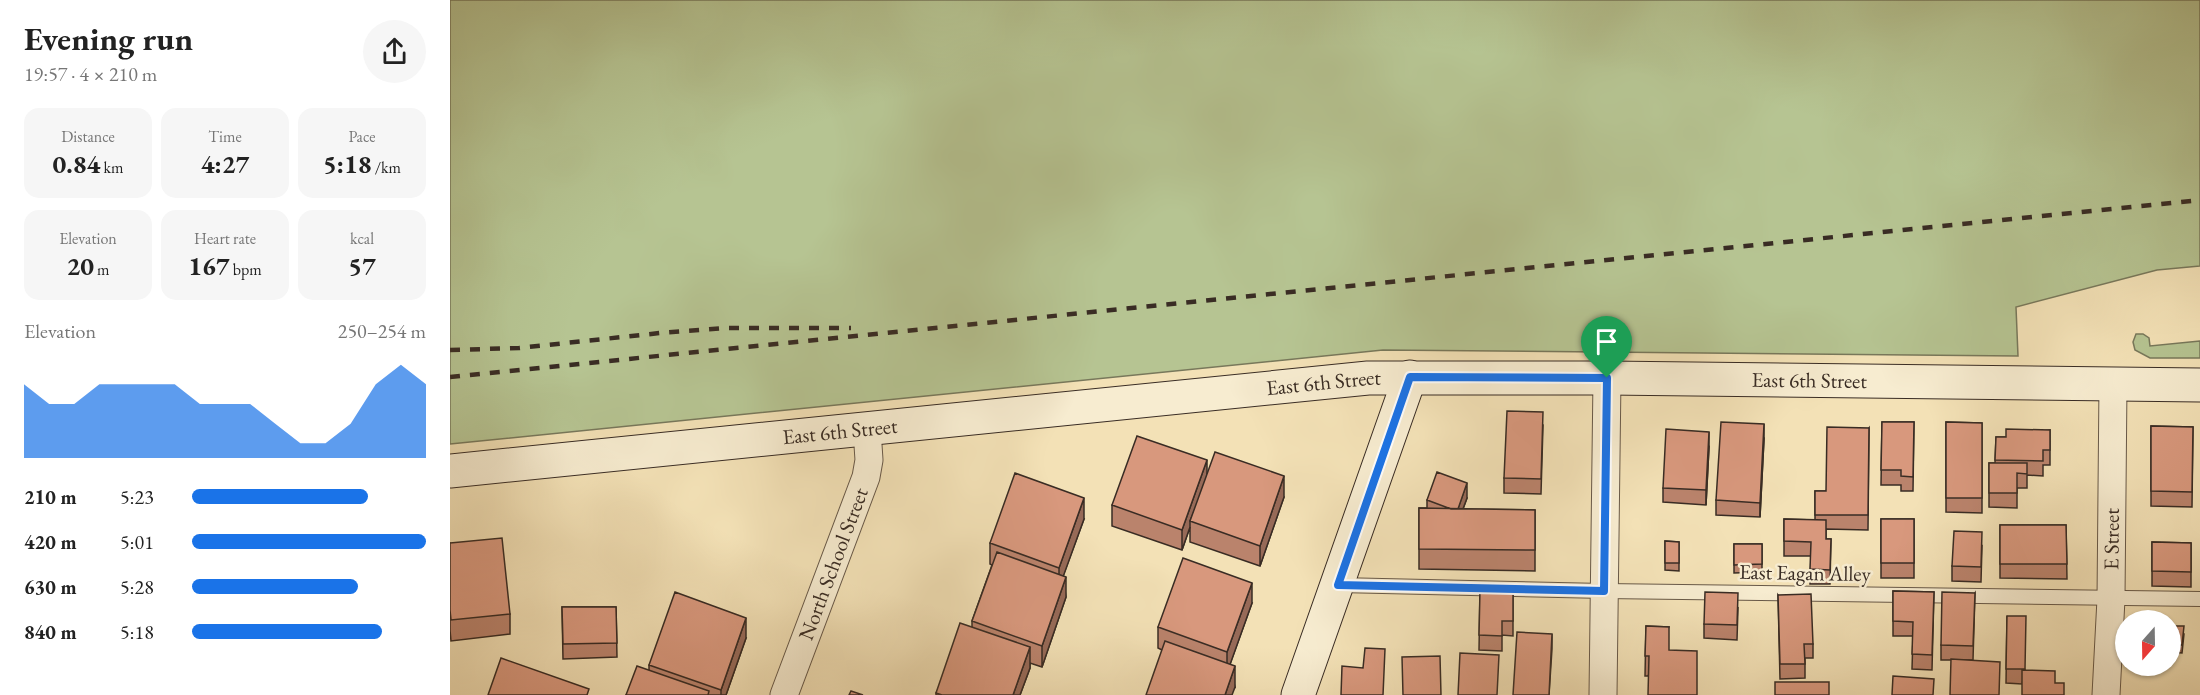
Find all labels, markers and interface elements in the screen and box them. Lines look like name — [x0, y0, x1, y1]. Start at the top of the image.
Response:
text: Evening run — [24, 17, 193, 60]
button: share — [363, 20, 426, 83]
text: 19:57 · 4 × 210 m — [24, 61, 157, 87]
text: Distance — [61, 126, 115, 147]
text: Time — [208, 126, 242, 147]
text: Pace — [349, 126, 375, 147]
text: 0.84 — [53, 147, 100, 181]
text: 4:27 — [201, 147, 249, 181]
text: 5:18 — [323, 147, 372, 181]
text: km — [100, 157, 123, 178]
text: /km — [372, 157, 401, 178]
text: Elevation — [59, 228, 117, 249]
text: Heart rate — [194, 228, 256, 249]
text: kcal — [350, 228, 374, 249]
text: 20 — [66, 249, 94, 283]
text: 167 — [188, 249, 230, 283]
text: 57 — [348, 249, 376, 283]
text: m — [94, 259, 110, 280]
text: bpm — [230, 259, 262, 280]
pin — [1581, 316, 1632, 378]
text: Elevation — [24, 318, 96, 344]
text: 250–254 m — [338, 318, 426, 344]
icon: arrive — [1590, 325, 1623, 358]
street label: East 6th Street — [1265, 364, 1381, 401]
street label: East 6th Street — [1752, 366, 1867, 394]
street label: East 6th Street — [781, 412, 899, 450]
street label: North School Street — [792, 483, 874, 644]
text: 210 m — [24, 484, 77, 510]
text: 5:23 — [120, 484, 154, 510]
street label: E Street — [2097, 507, 2125, 570]
text: 420 m — [24, 529, 77, 555]
text: 5:01 — [120, 529, 154, 555]
street label: East Eagan Alley — [1739, 558, 1872, 587]
text: 630 m — [24, 574, 77, 600]
text: 5:28 — [120, 574, 154, 600]
north arrow — [2115, 610, 2181, 676]
map controls — [2115, 610, 2181, 676]
text: 840 m — [24, 619, 77, 645]
text: 5:18 — [120, 619, 154, 645]

